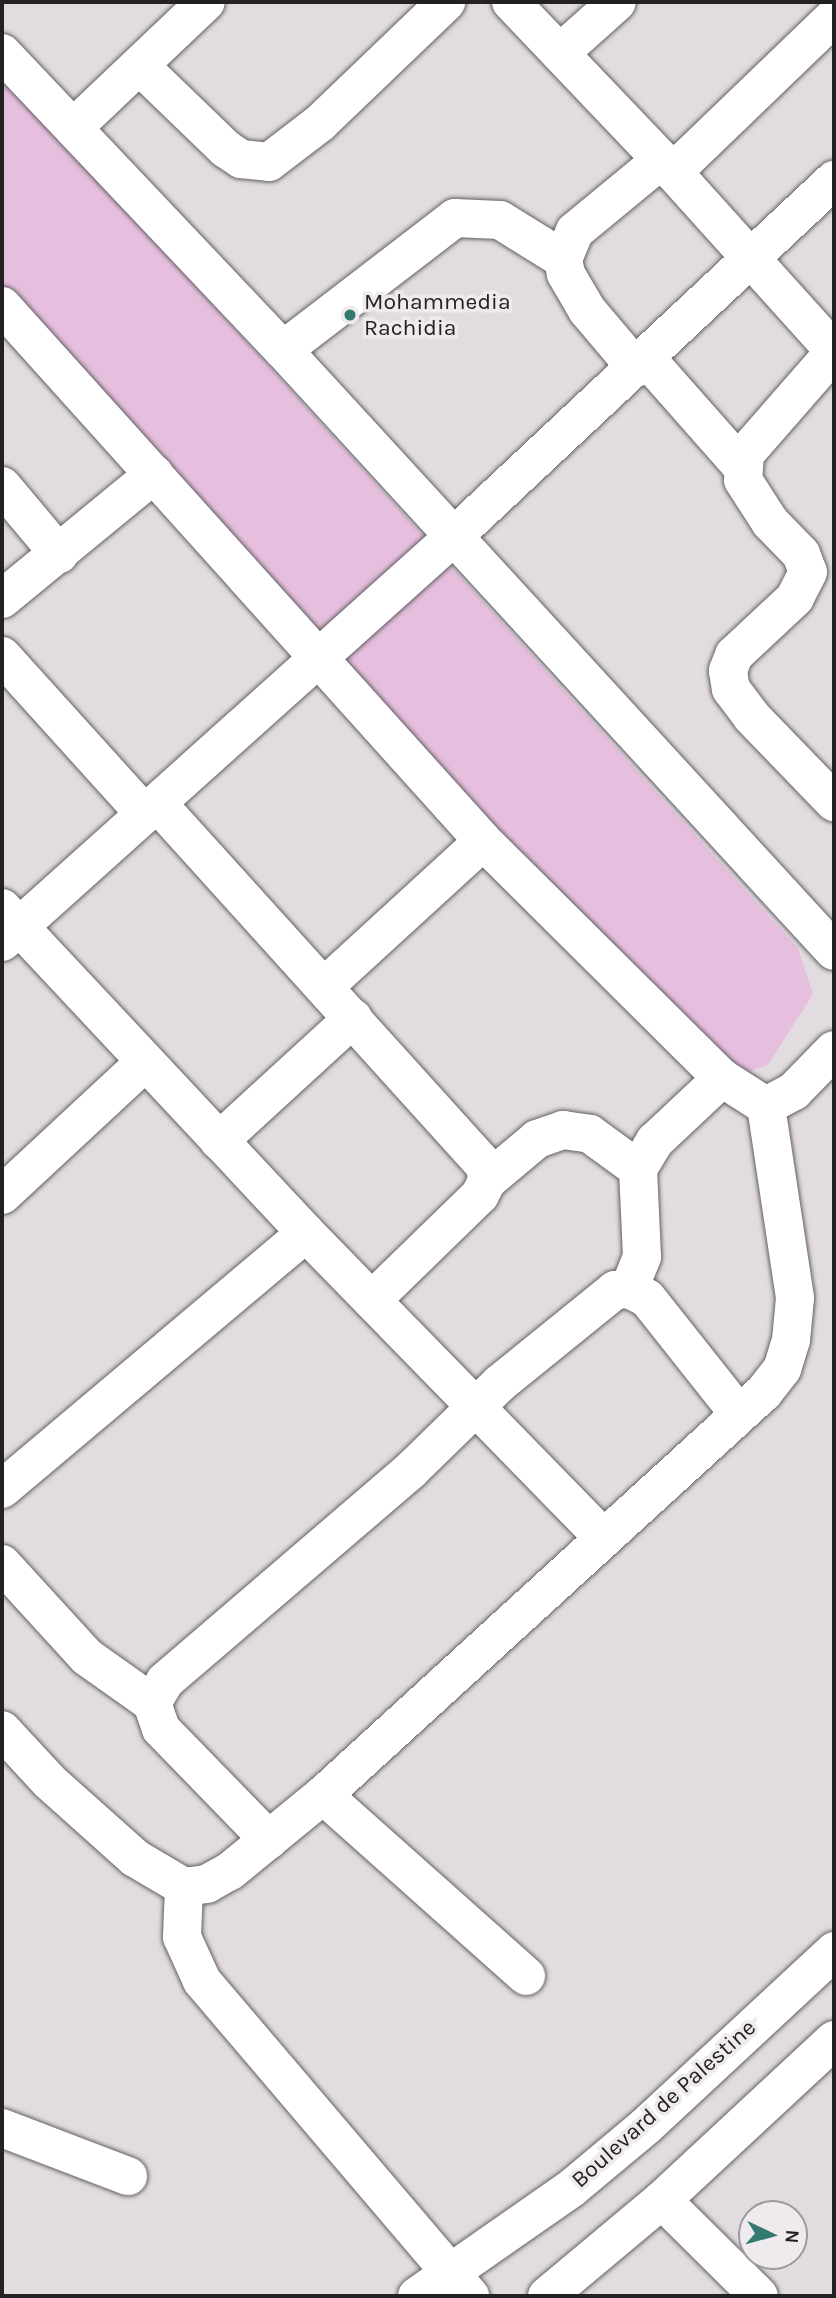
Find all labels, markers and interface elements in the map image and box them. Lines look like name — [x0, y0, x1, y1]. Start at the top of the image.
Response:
place label: Mohammedia Rachidia — [364, 288, 511, 342]
marker: Mohammedia Rachidia — [342, 307, 358, 323]
street label: Boulevard de Palestine — [566, 2014, 762, 2194]
north arrow — [738, 2200, 808, 2270]
text: N — [780, 2229, 803, 2244]

